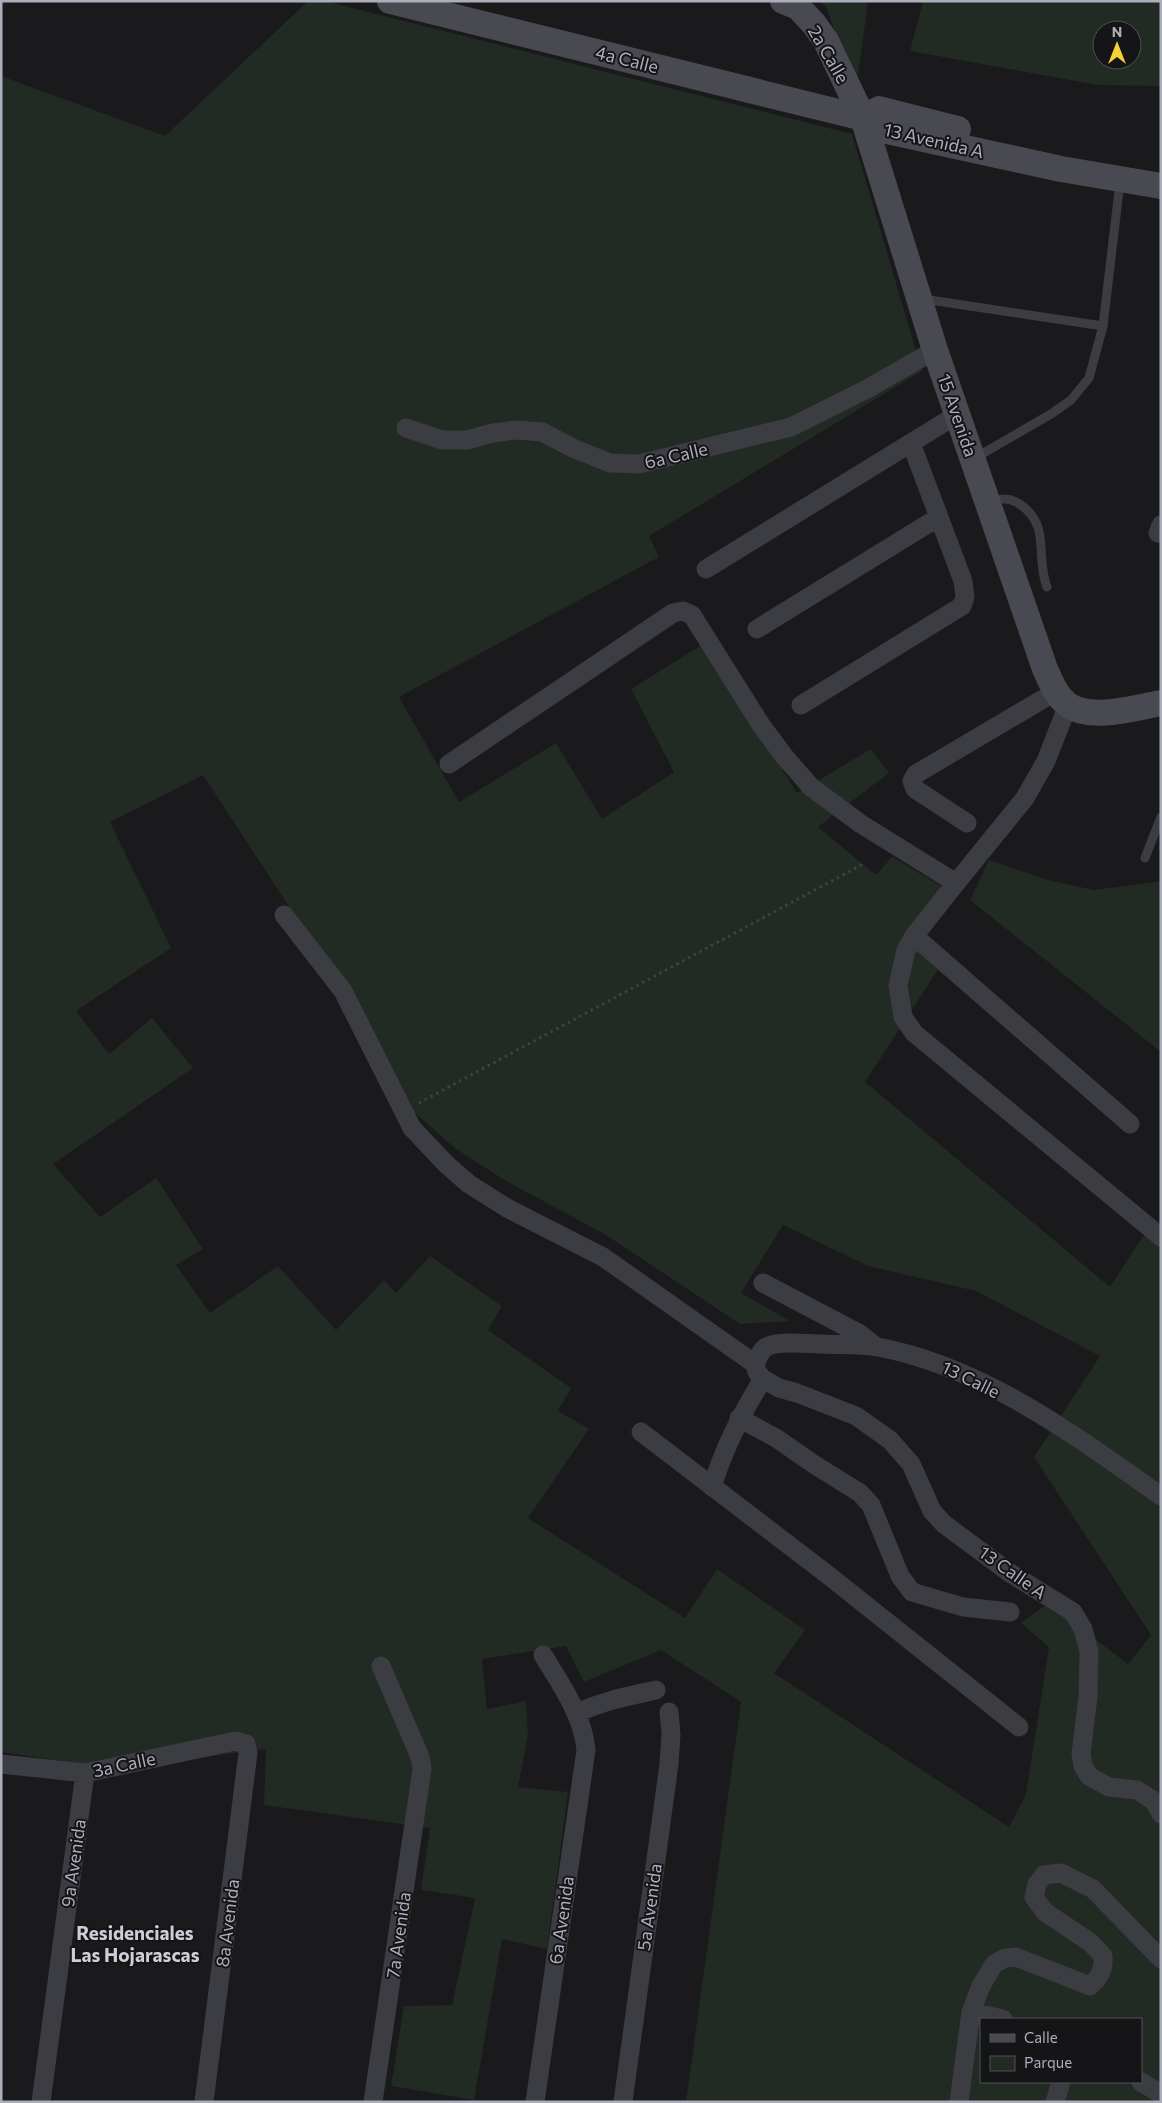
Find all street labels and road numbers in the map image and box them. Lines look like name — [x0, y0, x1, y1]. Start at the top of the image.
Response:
street label: 2a Calle — [804, 21, 854, 87]
street label: 4a Calle — [593, 41, 661, 77]
street label: 13 Avenida A — [882, 118, 986, 162]
street label: 15 Avenida — [934, 371, 982, 459]
street label: 6a Calle — [642, 437, 710, 473]
street label: 13 Calle — [938, 1356, 1004, 1402]
street label: 13 Calle A — [975, 1541, 1051, 1603]
street label: 3a Calle — [91, 1747, 157, 1781]
street label: 9a Avenida — [56, 1818, 90, 1908]
street label: 5a Avenida — [632, 1862, 666, 1952]
street label: 6a Avenida — [544, 1875, 578, 1965]
street label: 8a Avenida — [211, 1878, 243, 1968]
street label: 7a Avenida — [381, 1890, 415, 1980]

